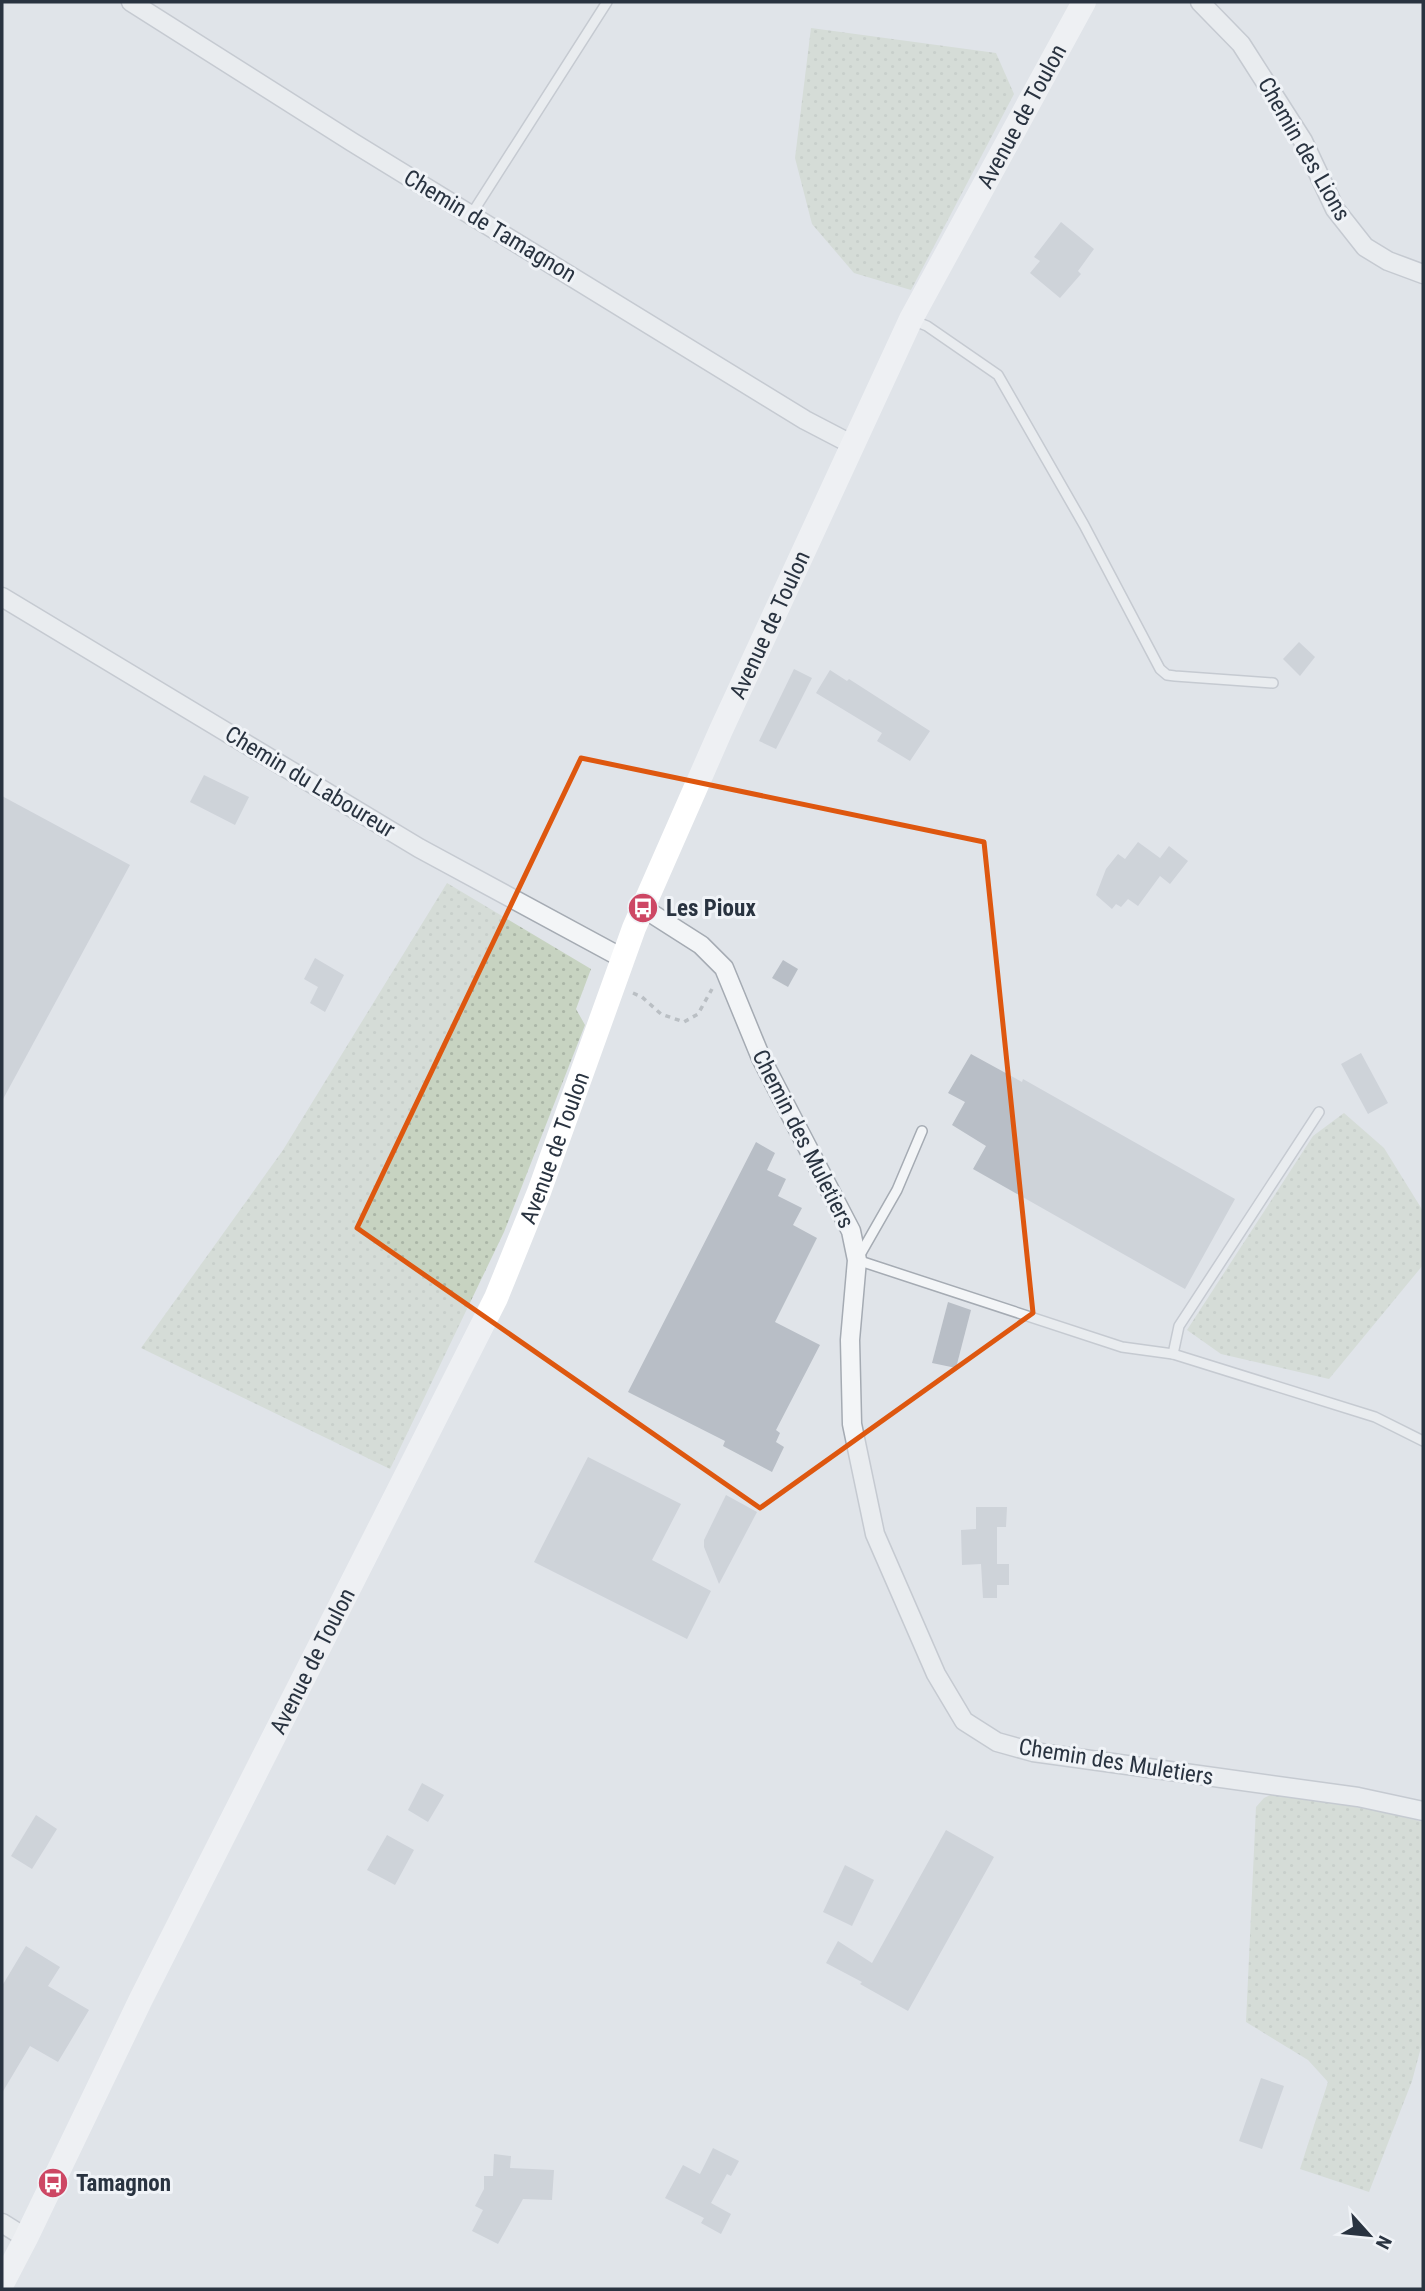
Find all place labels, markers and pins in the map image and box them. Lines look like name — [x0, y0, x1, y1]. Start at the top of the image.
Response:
bus stop icon: Les Pioux — [626, 891, 660, 925]
place label: Les Pioux — [666, 895, 756, 922]
bus stop icon: Tamagnon — [36, 2166, 70, 2200]
place label: Tamagnon — [76, 2170, 171, 2197]

